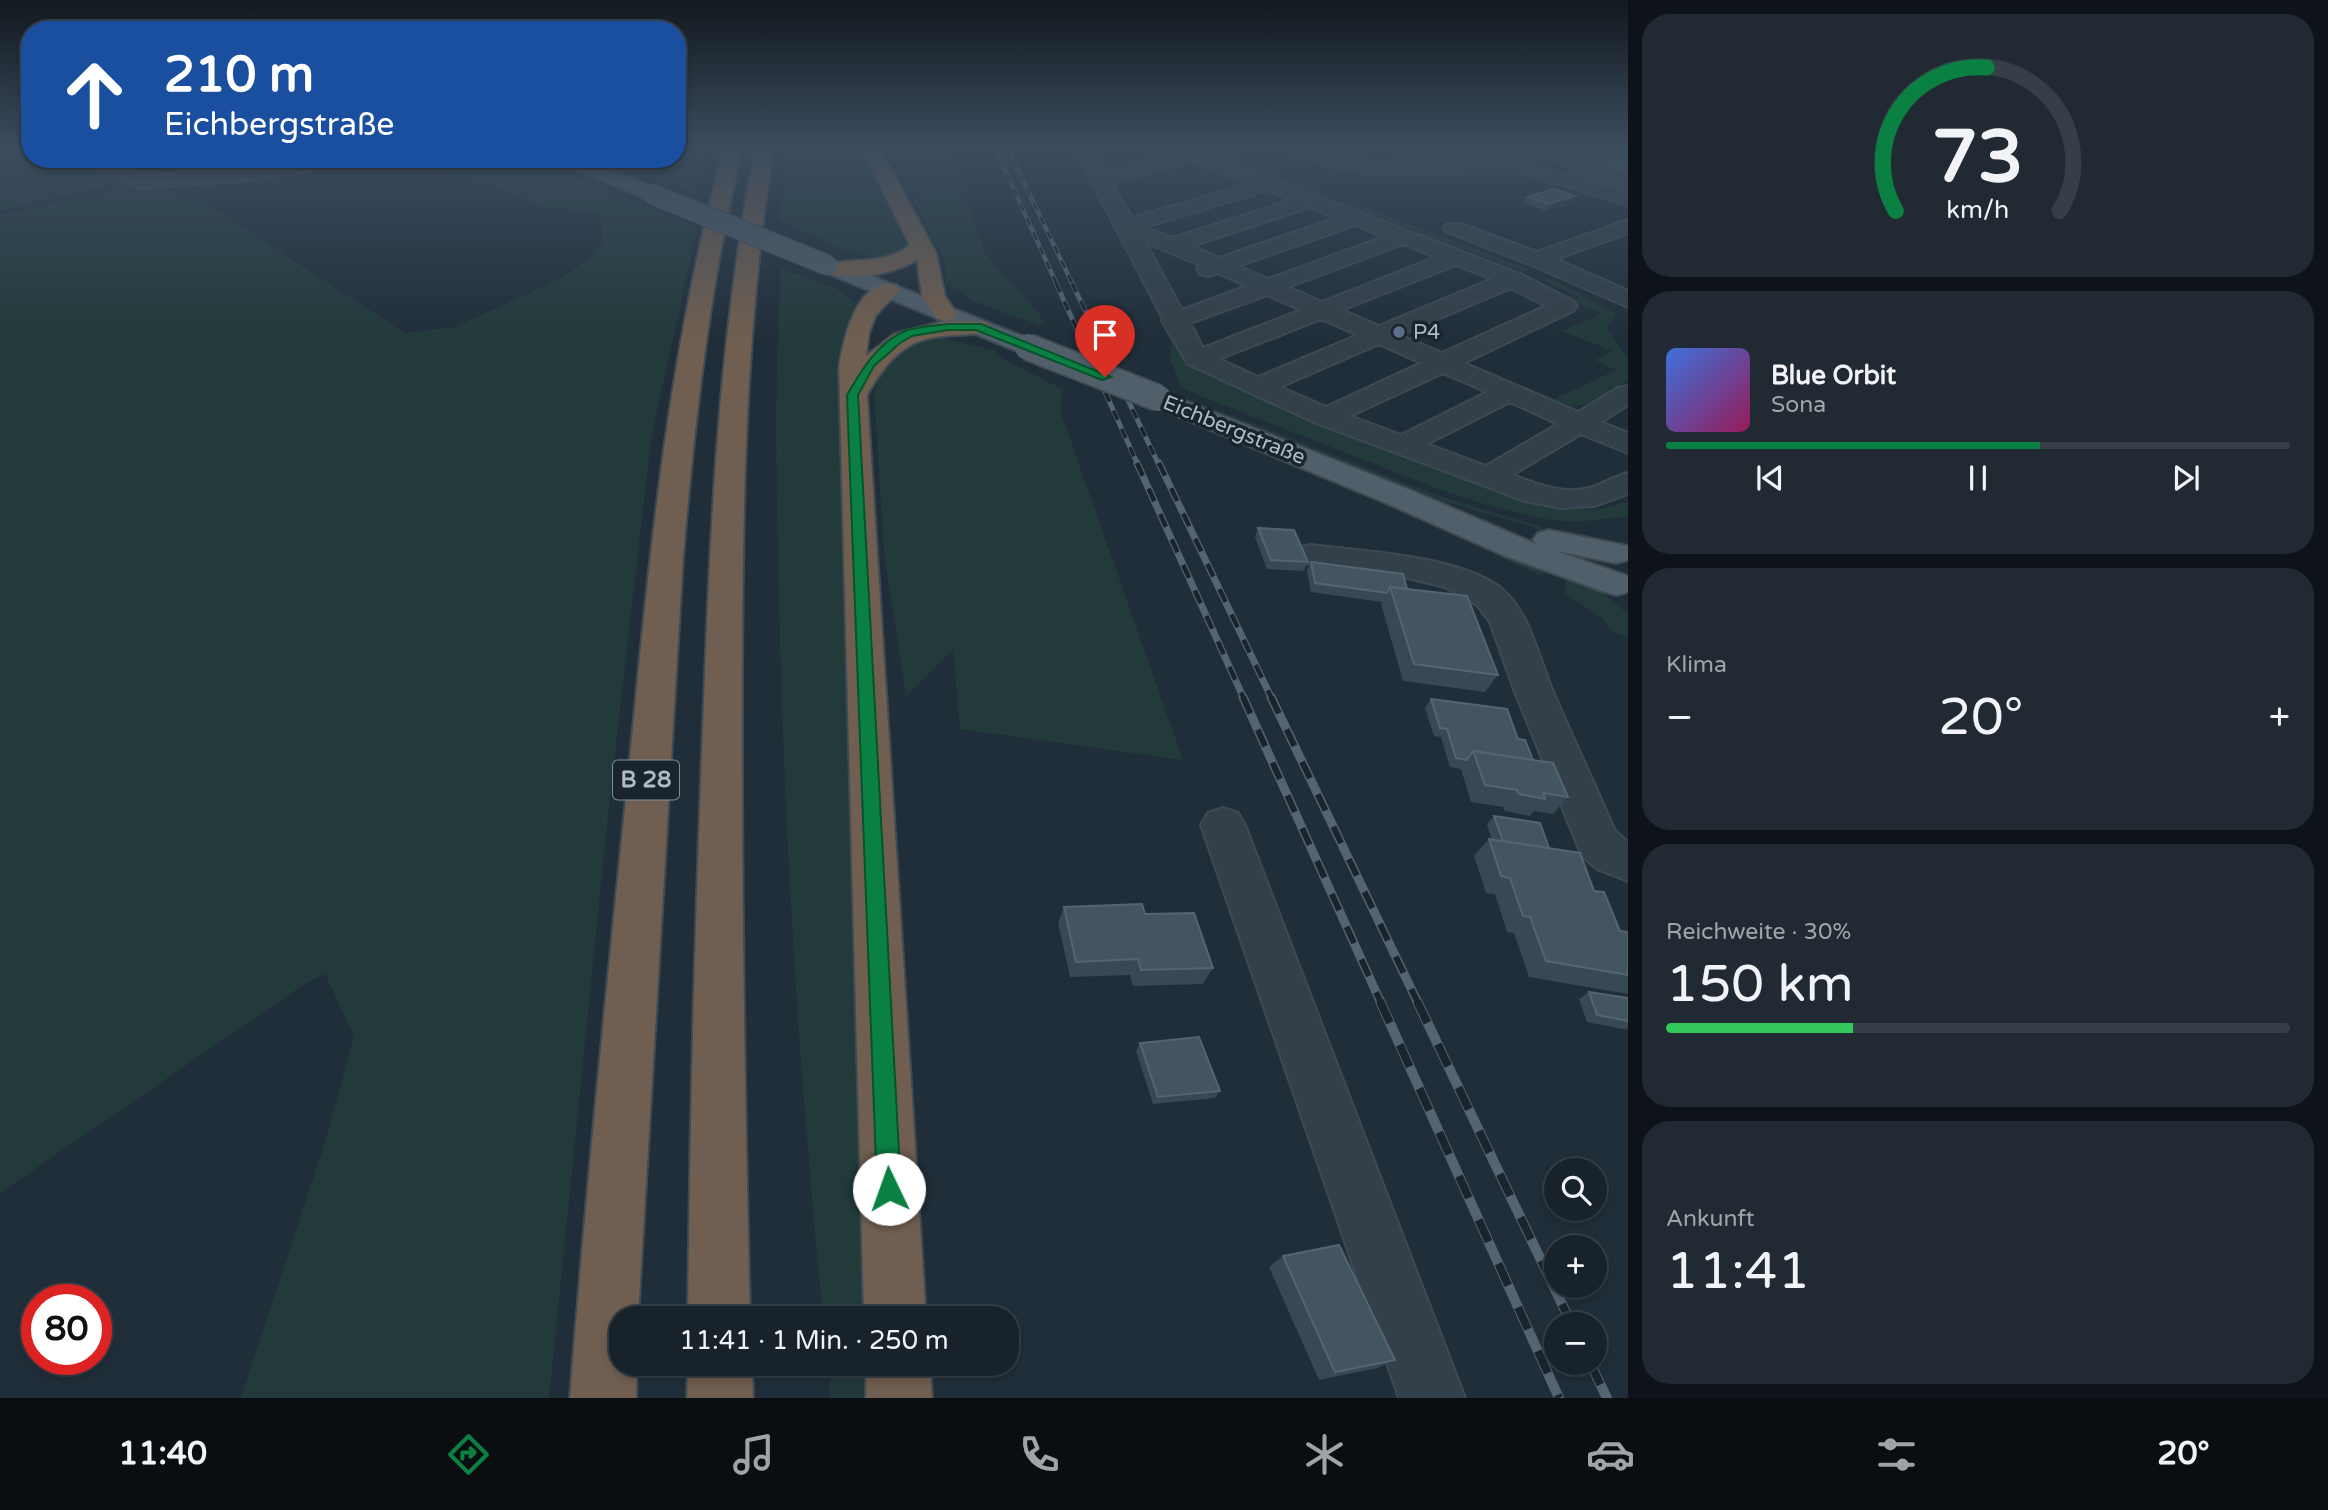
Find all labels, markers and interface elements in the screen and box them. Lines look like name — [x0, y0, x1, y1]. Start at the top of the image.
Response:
text: 210 m — [164, 46, 314, 105]
icon: ahead — [49, 49, 140, 140]
text: Eichbergstraße — [164, 106, 394, 144]
text: 73 — [1932, 115, 2024, 203]
text: km/h — [1947, 195, 2009, 225]
pin — [1075, 305, 1135, 377]
icon: arrive — [1086, 316, 1124, 354]
place label: P4 — [1413, 320, 1440, 345]
marker: P4 — [1391, 324, 1407, 340]
text: Blue Orbit — [1771, 360, 1896, 391]
street label: Eichbergstraße — [1159, 390, 1309, 470]
text: Sona — [1771, 391, 1826, 419]
icon: previous — [1751, 459, 1789, 497]
icon: pause — [1959, 459, 1997, 497]
icon: next — [2167, 459, 2205, 497]
text: Klima — [1666, 651, 1727, 679]
text: 20° — [1938, 686, 2023, 749]
text: − — [1666, 695, 1693, 741]
text: + — [2269, 695, 2290, 741]
road number: B 28 — [613, 760, 679, 800]
text: Reichweite · 30% — [1666, 918, 1851, 946]
text: 150 km — [1666, 953, 1854, 1016]
position arrow — [852, 1152, 926, 1226]
map controls — [1544, 1158, 1607, 1375]
button: search — [1544, 1158, 1607, 1221]
text: Ankunft — [1666, 1205, 1755, 1233]
button: + — [1544, 1235, 1607, 1298]
text: 11:41 — [1666, 1240, 1810, 1303]
speed limit sign: 80 — [21, 1284, 112, 1375]
button: − — [1544, 1312, 1607, 1375]
text: 11:41 · 1 Min. · 250 m — [679, 1325, 949, 1356]
icon: directions — [444, 1430, 493, 1479]
icon: music — [729, 1430, 778, 1479]
icon: phone — [1015, 1430, 1064, 1479]
icon: climate — [1300, 1430, 1349, 1479]
icon: car — [1586, 1430, 1635, 1479]
icon: filters — [1872, 1430, 1921, 1479]
text: 11:40 — [118, 1435, 207, 1473]
text: 20° — [2157, 1435, 2210, 1473]

